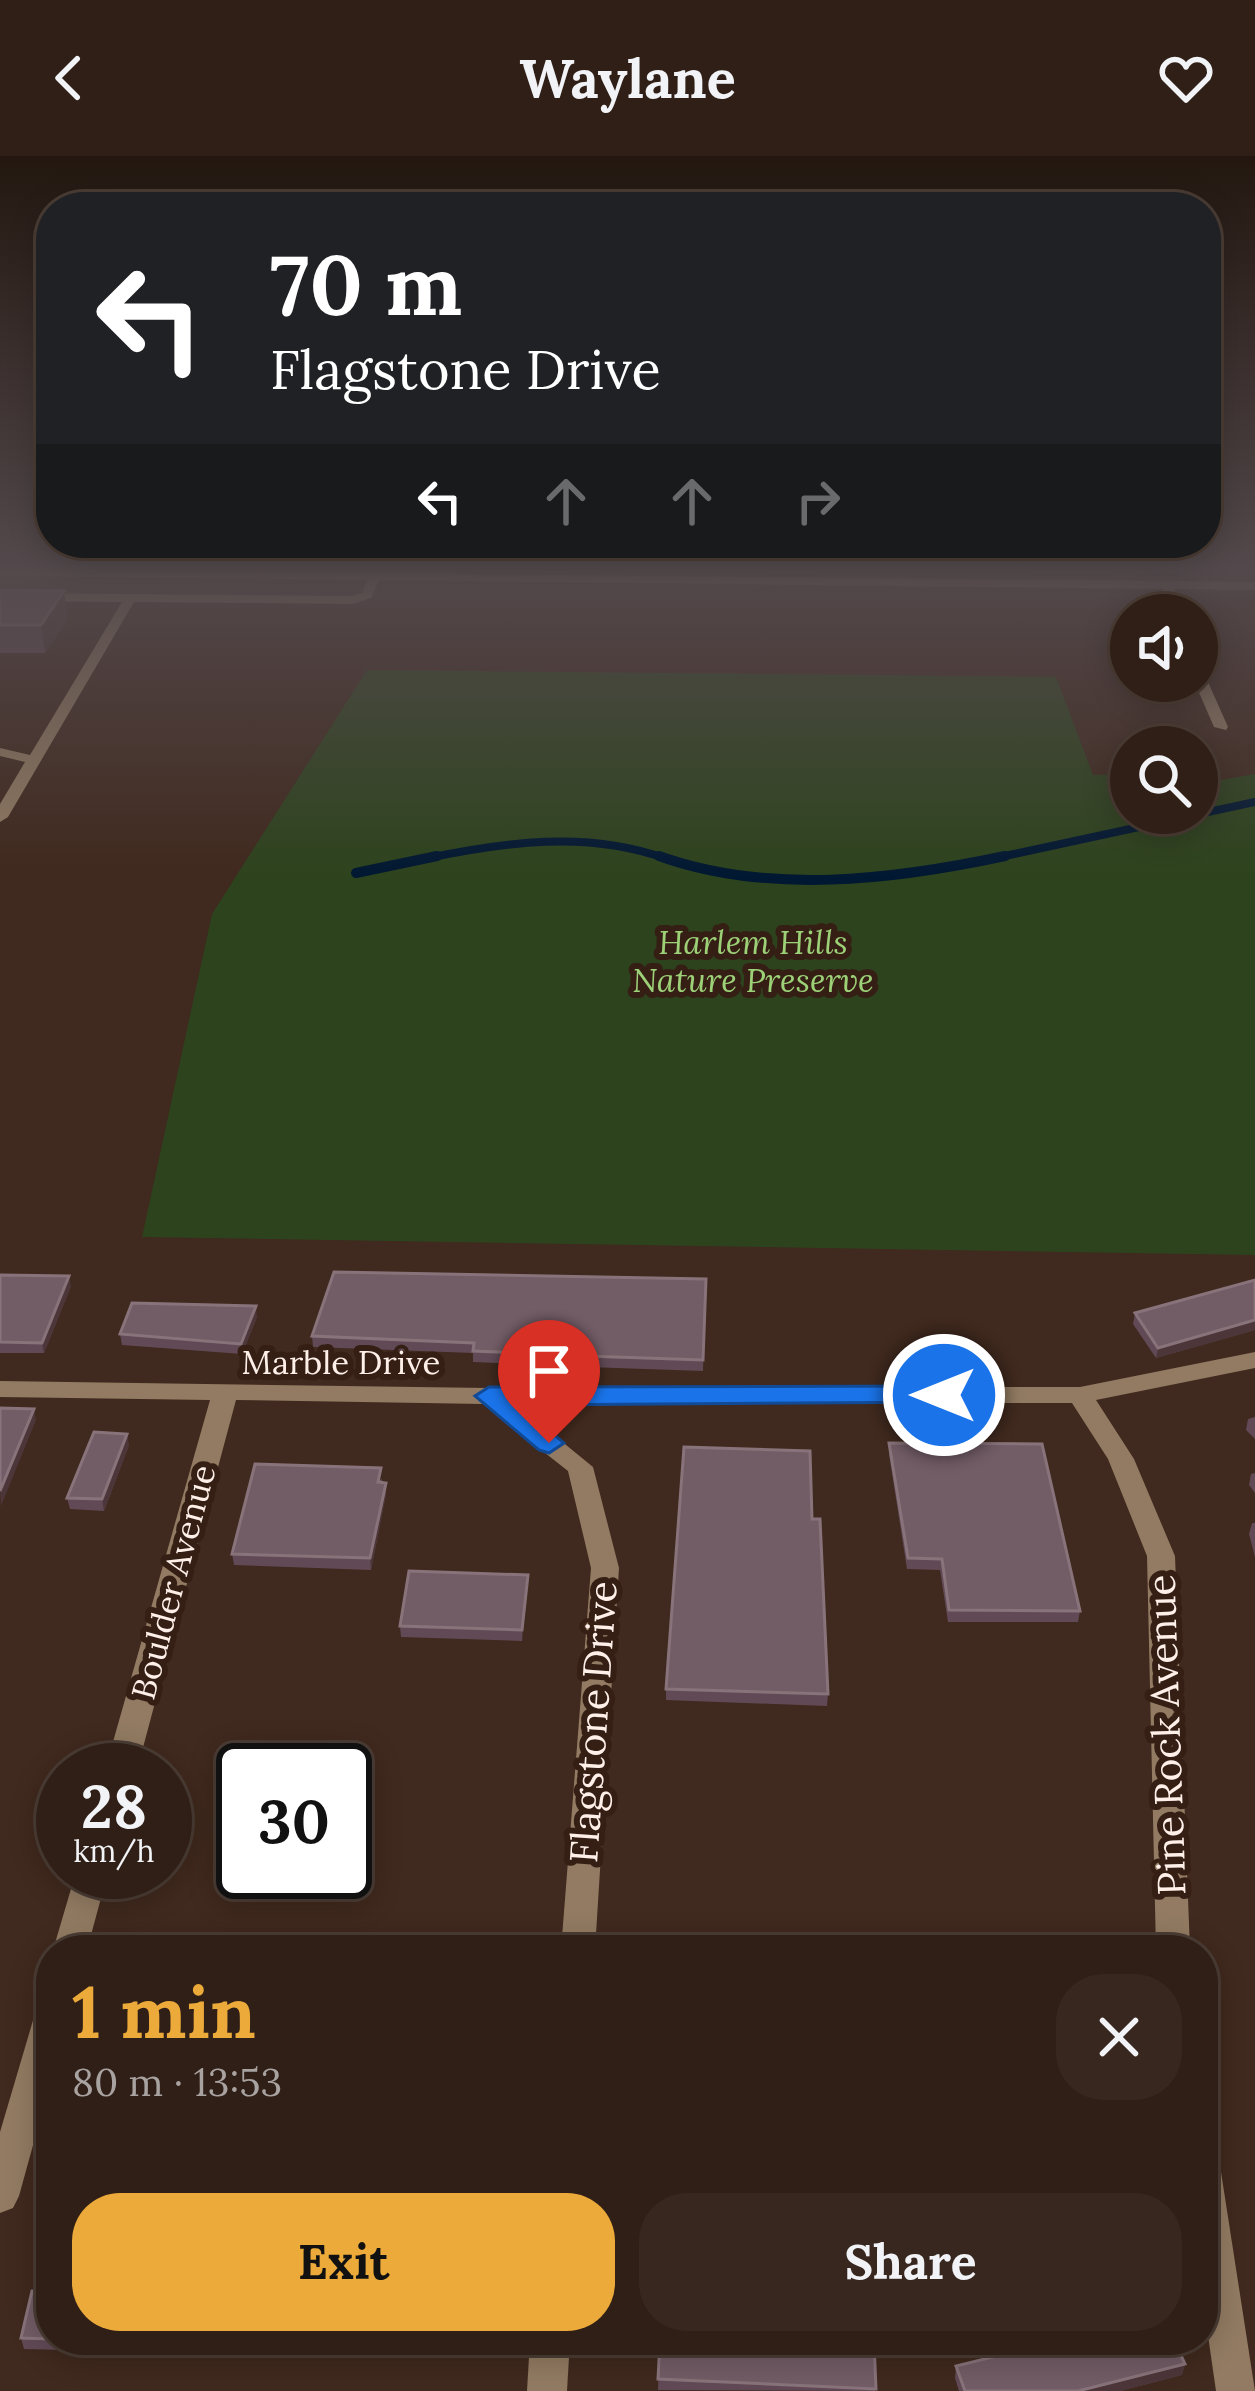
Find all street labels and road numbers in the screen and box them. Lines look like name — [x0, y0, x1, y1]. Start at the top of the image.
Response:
street label: Marble Drive — [242, 1341, 440, 1383]
street label: Boulder Avenue — [122, 1460, 224, 1704]
street label: Pine Rock Avenue — [1135, 1574, 1197, 1896]
street label: Flagstone Drive — [558, 1579, 628, 1865]

